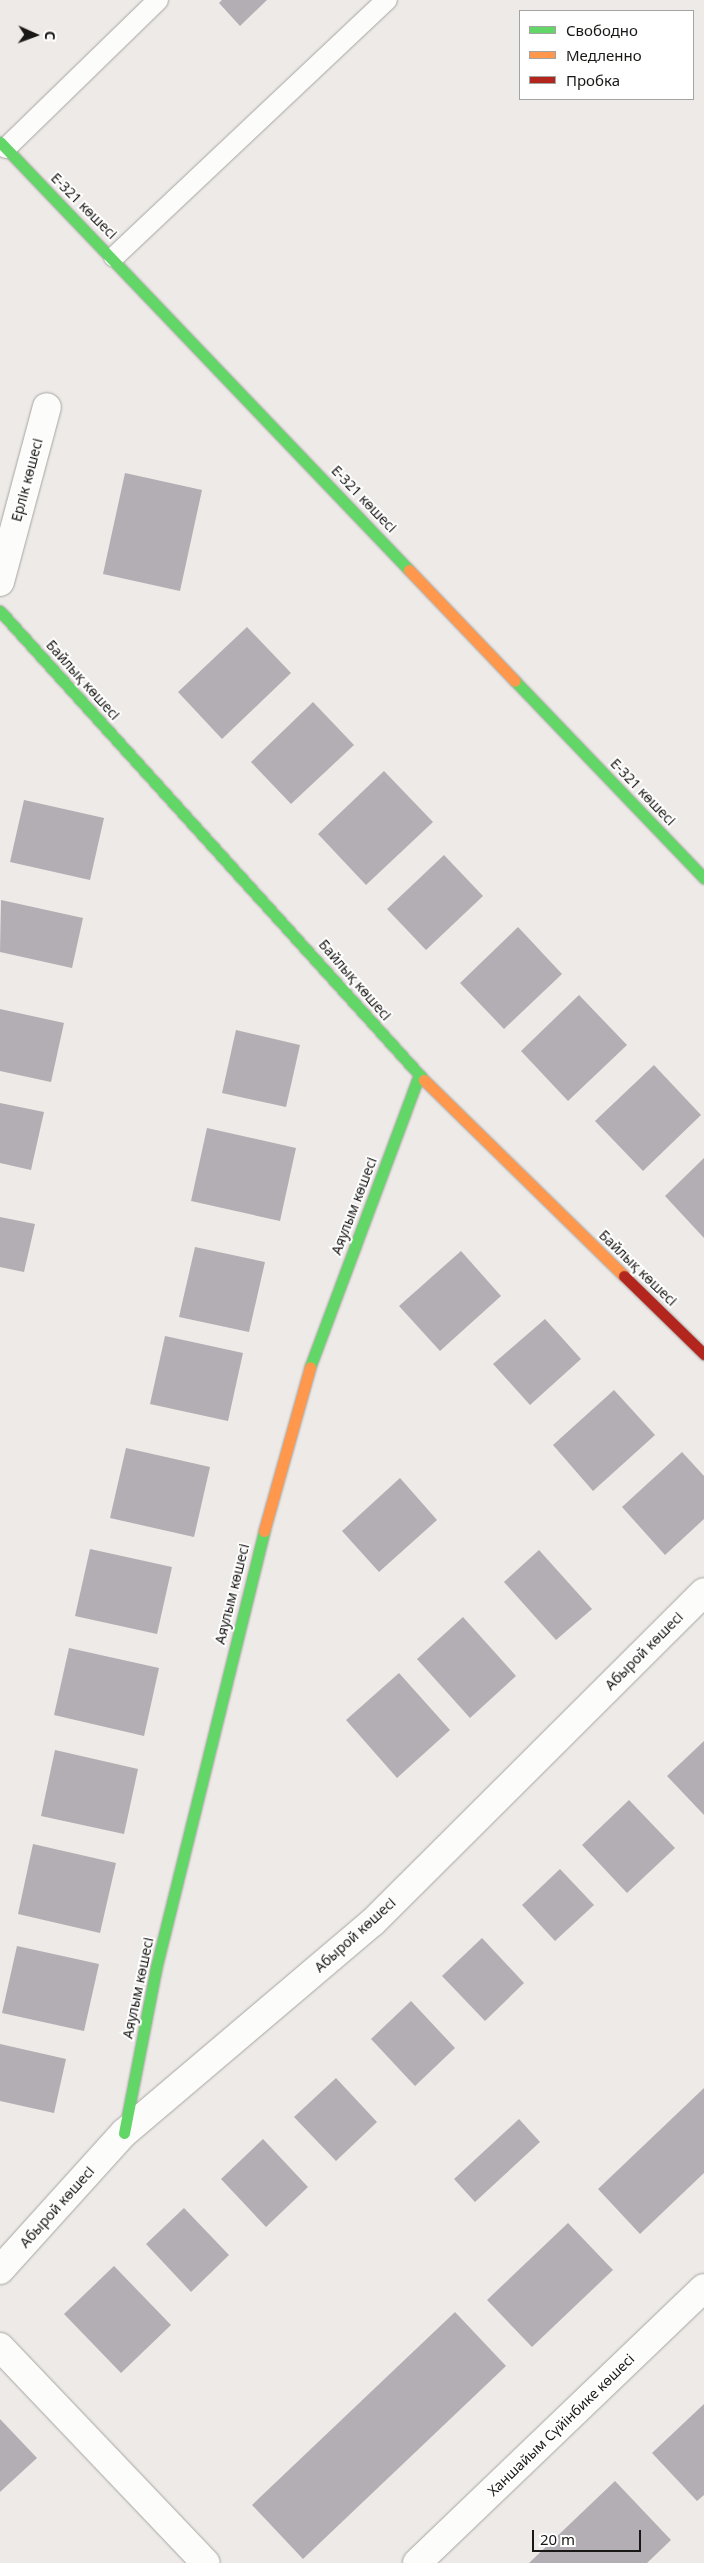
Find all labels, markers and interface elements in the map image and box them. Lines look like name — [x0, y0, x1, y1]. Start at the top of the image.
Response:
north arrow — [10, 10, 60, 60]
legend — [519, 10, 694, 100]
text: Свободно — [566, 20, 638, 40]
text: С — [41, 31, 60, 40]
text: Медленно — [566, 45, 642, 65]
text: Пробка — [566, 70, 620, 90]
street label: Е-321 көшесі — [48, 170, 120, 242]
street label: Ерлік көшесі — [8, 436, 46, 524]
street label: Е-321 көшесі — [328, 462, 400, 536]
street label: Байлық көшесі — [43, 637, 123, 723]
street label: Е-321 көшесі — [607, 755, 679, 829]
street label: Байлық көшесі — [315, 936, 395, 1024]
street label: Аяулым көшесі — [328, 1155, 380, 1257]
street label: Байлық көшесі — [596, 1227, 680, 1309]
street label: Аяулым көшесі — [211, 1542, 253, 1646]
street label: Абырой көшесі — [601, 1608, 687, 1694]
street label: Абырой көшесі — [311, 1894, 399, 1976]
street label: Аяулым көшесі — [119, 1936, 157, 2040]
street label: Абырой көшесі — [16, 2163, 98, 2251]
street label: Ханшайым Сүйінбике көшесі — [484, 2350, 638, 2500]
scale bar — [534, 2520, 643, 2552]
text: 20 m — [540, 2529, 575, 2549]

